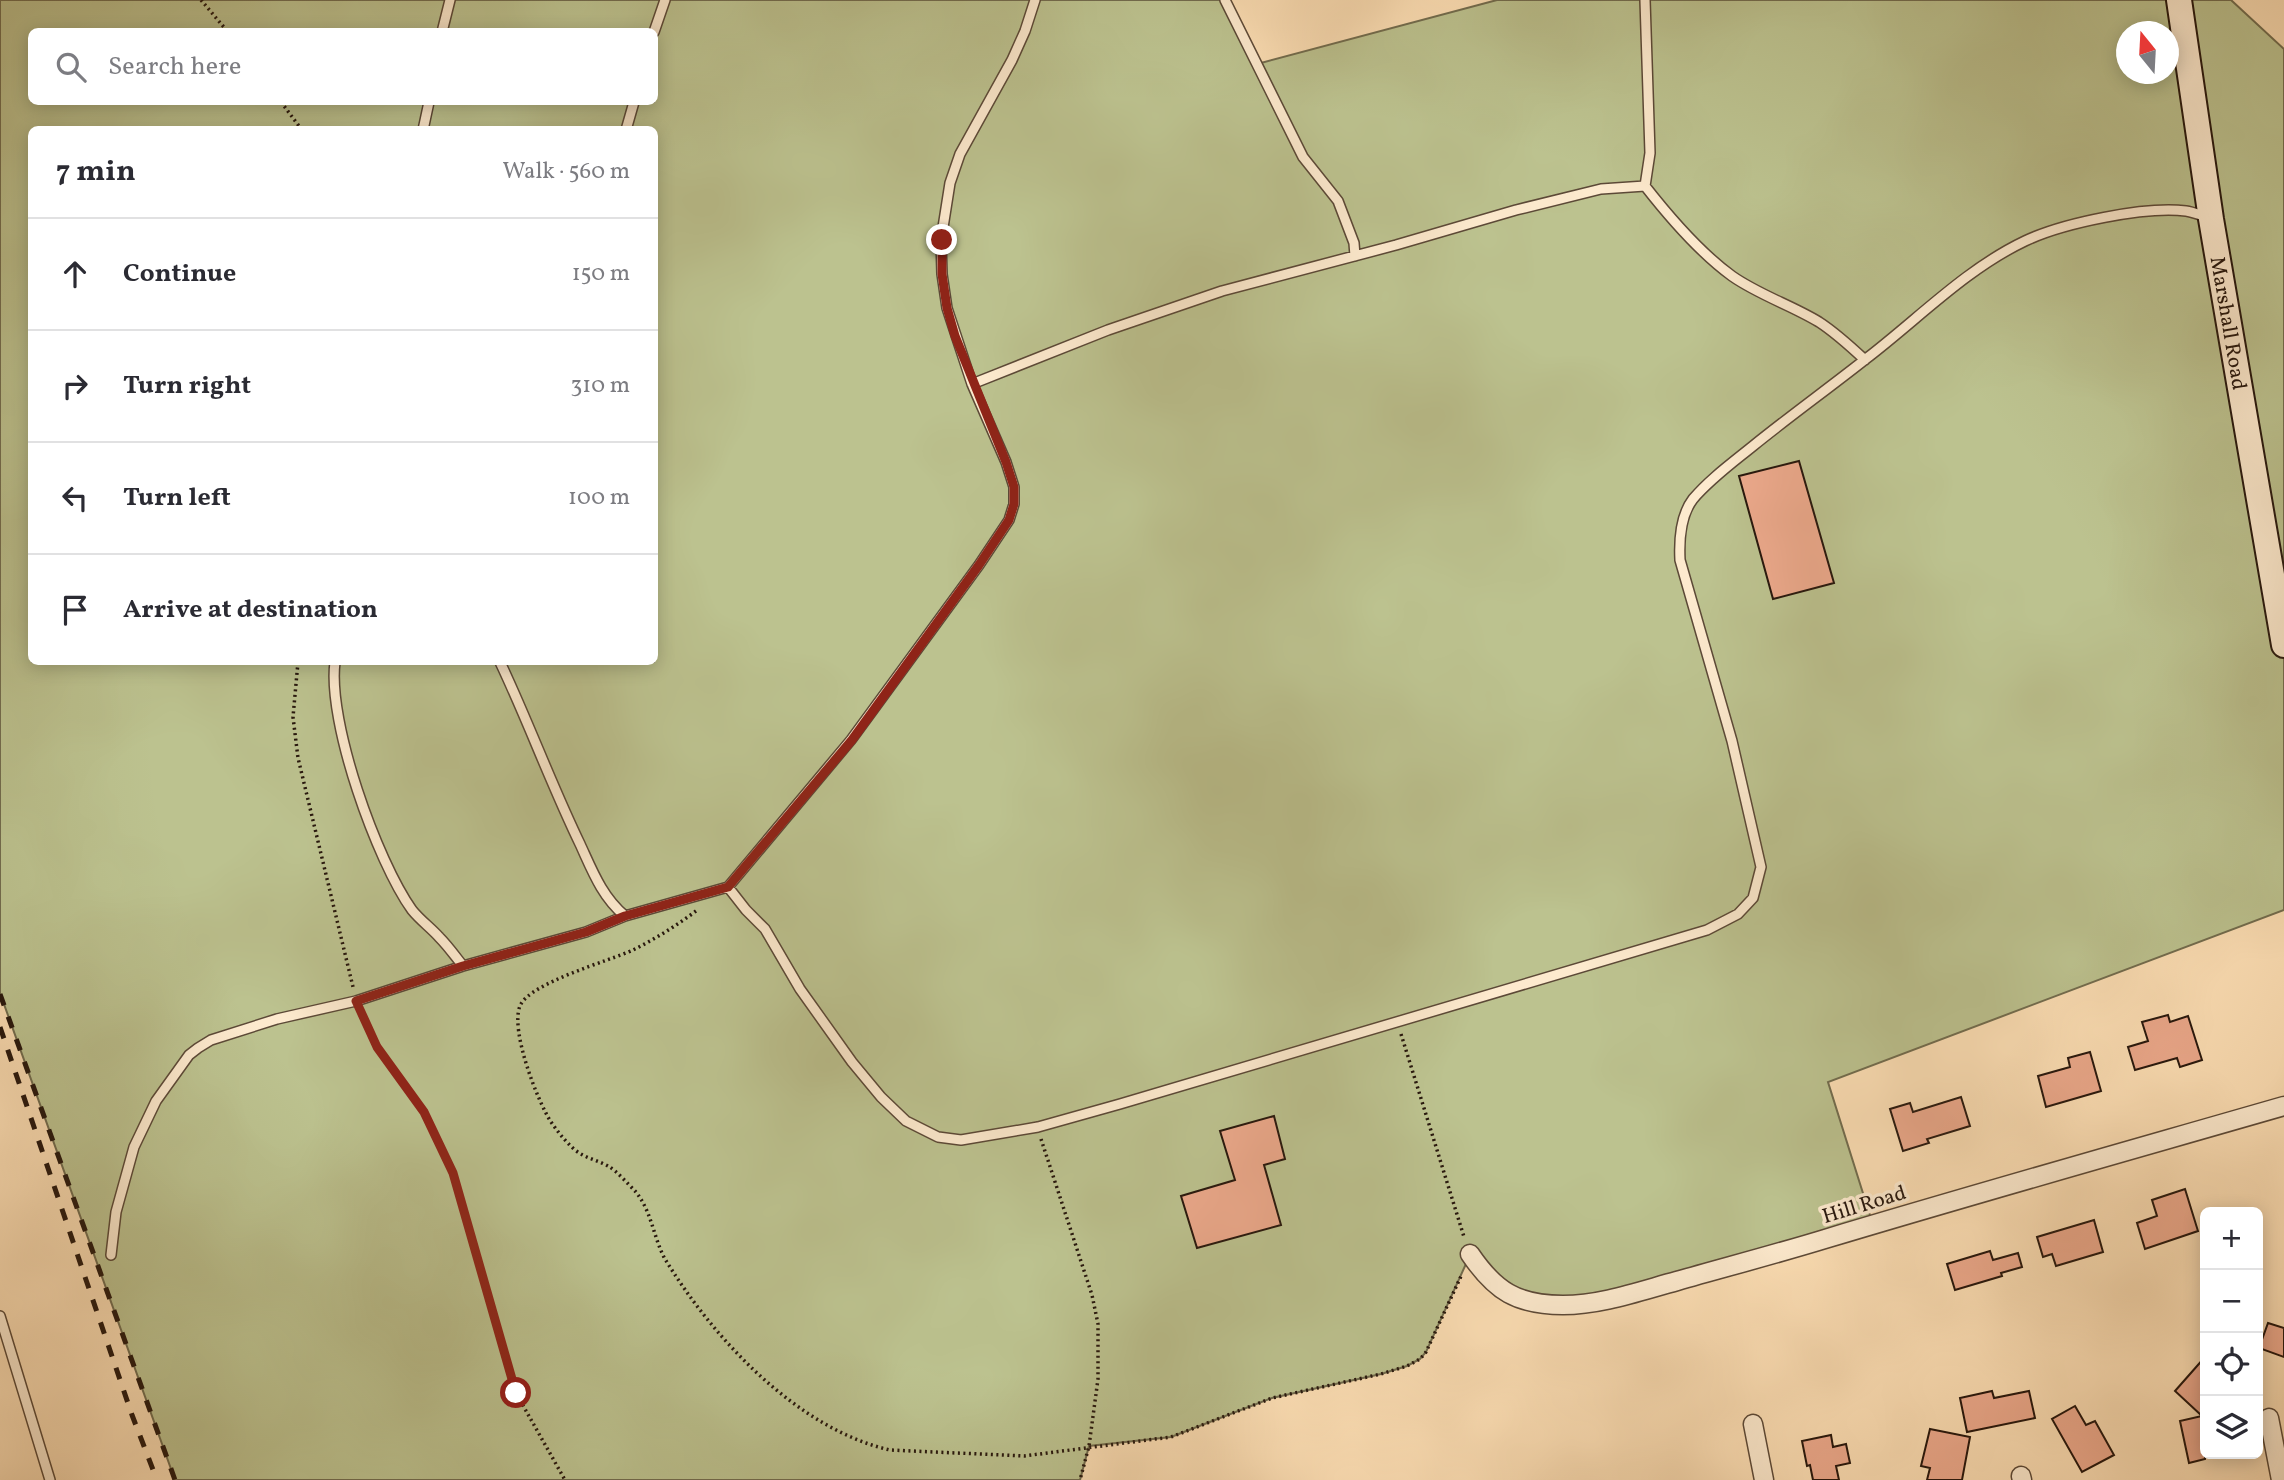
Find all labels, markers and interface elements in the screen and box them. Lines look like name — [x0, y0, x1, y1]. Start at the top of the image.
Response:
north arrow — [2116, 21, 2179, 84]
search box — [28, 28, 658, 105]
icon: search — [52, 48, 90, 86]
text: Search here — [108, 49, 241, 85]
text: 7 min — [56, 151, 136, 193]
text: Walk · 560 m — [502, 156, 630, 188]
route end — [926, 224, 957, 255]
street label: Marshall Road — [2202, 254, 2253, 392]
icon: ahead — [56, 255, 94, 293]
text: Continue — [123, 256, 236, 292]
text: 150 m — [572, 258, 630, 290]
icon: right — [56, 367, 94, 405]
text: Turn right — [123, 368, 251, 404]
text: 310 m — [570, 370, 630, 402]
icon: left — [56, 479, 94, 517]
text: Turn left — [123, 480, 231, 516]
text: 100 m — [568, 482, 630, 514]
icon: arrive — [56, 591, 94, 629]
text: Arrive at destination — [123, 592, 378, 628]
street label: Hill Road — [1819, 1179, 1910, 1232]
map controls — [2200, 1207, 2263, 1459]
button: + — [2200, 1207, 2263, 1270]
button: − — [2200, 1270, 2263, 1333]
button: locate — [2200, 1333, 2263, 1396]
route start — [500, 1377, 531, 1408]
button: layers — [2200, 1396, 2263, 1459]

